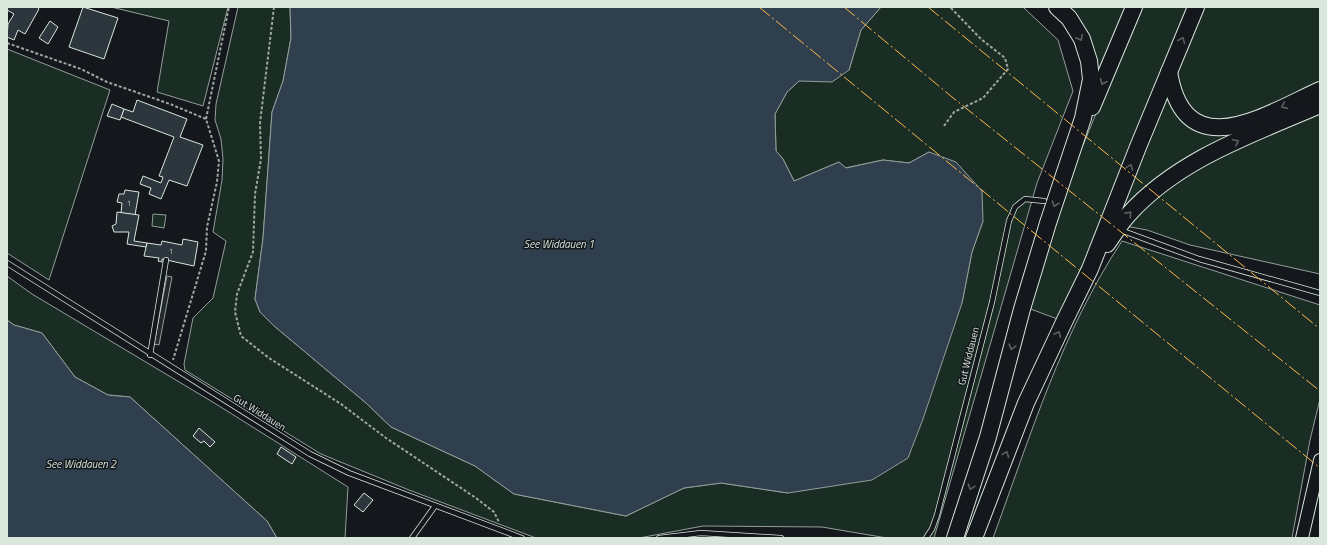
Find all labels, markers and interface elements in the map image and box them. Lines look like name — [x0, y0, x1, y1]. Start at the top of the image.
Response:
one-way arrow — [1075, 33, 1083, 41]
one-way arrow — [1178, 36, 1186, 43]
one-way arrow — [1100, 77, 1108, 85]
one-way arrow — [1281, 101, 1289, 109]
one-way arrow — [1231, 139, 1239, 147]
one-way arrow — [1125, 164, 1133, 171]
house number: 1 — [127, 197, 131, 209]
one-way arrow — [1051, 201, 1059, 208]
one-way arrow — [1124, 212, 1131, 219]
water label: See Widdauen 1 — [524, 236, 594, 252]
house number: 1 — [169, 245, 173, 257]
street label: Gut Widdauen — [954, 325, 983, 387]
one-way arrow — [1053, 331, 1061, 339]
one-way arrow — [1008, 343, 1017, 350]
street label: Gut Widdauen — [231, 390, 289, 435]
one-way arrow — [1002, 450, 1010, 457]
water label: See Widdauen 2 — [46, 456, 117, 472]
one-way arrow — [968, 484, 976, 491]

